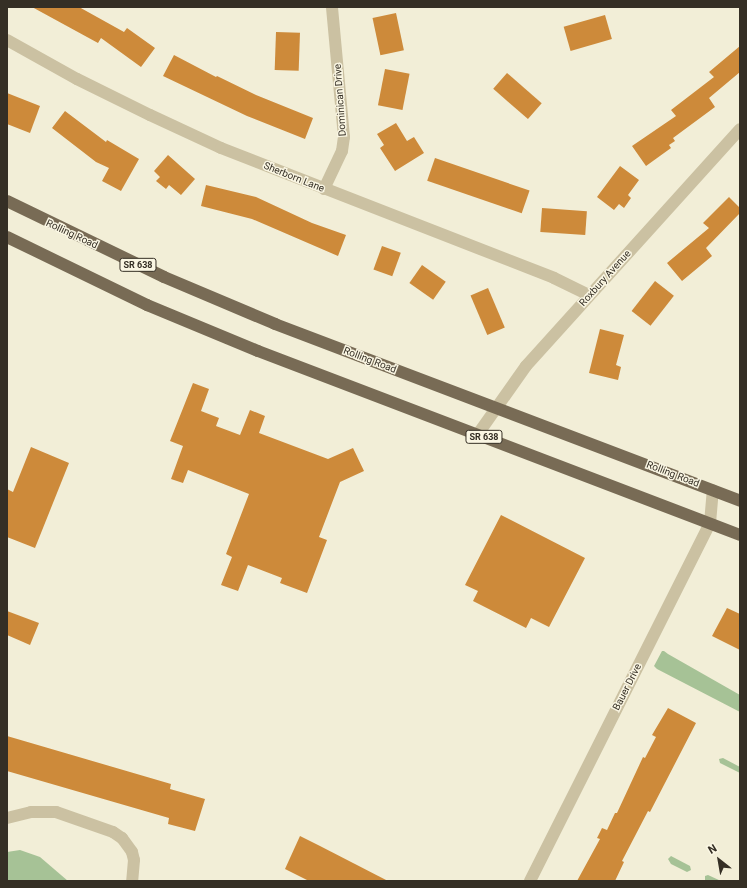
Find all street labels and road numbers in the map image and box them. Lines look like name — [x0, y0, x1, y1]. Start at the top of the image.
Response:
street label: Dominican Drive — [331, 63, 349, 137]
street label: Sherborn Lane — [262, 159, 326, 195]
street label: Rolling Road — [44, 217, 100, 251]
street label: Roxbury Avenue — [577, 248, 633, 308]
road number: SR 638 — [119, 258, 157, 272]
street label: Rolling Road — [342, 344, 398, 376]
road number: SR 638 — [465, 430, 503, 444]
street label: Rolling Road — [645, 458, 701, 490]
street label: Bauer Drive — [610, 662, 644, 712]

